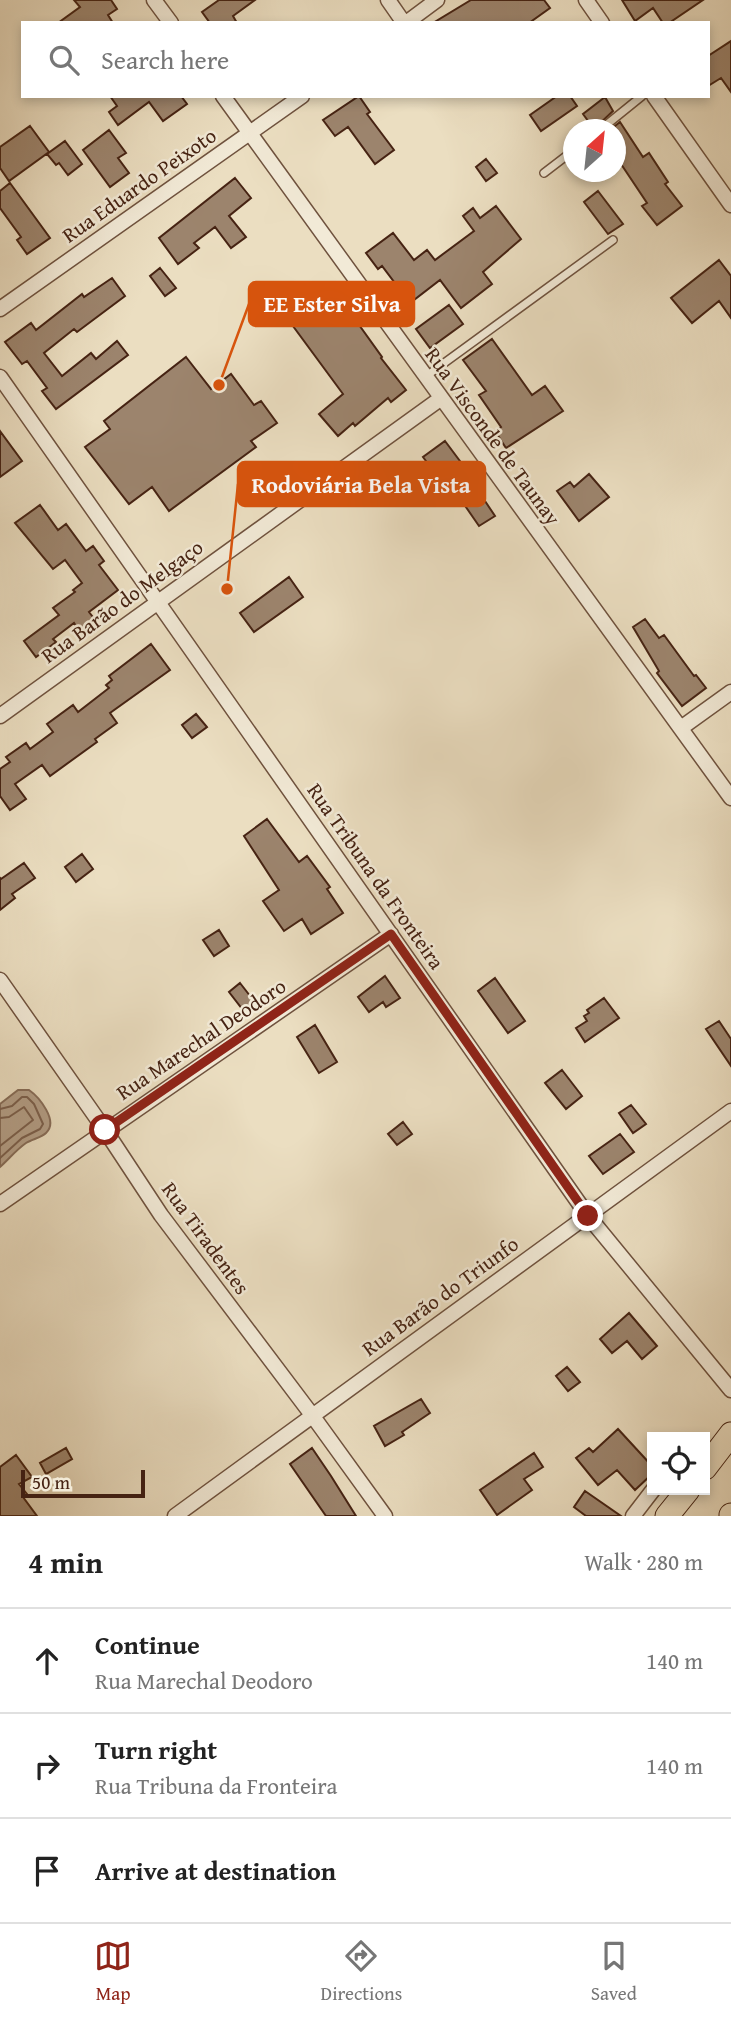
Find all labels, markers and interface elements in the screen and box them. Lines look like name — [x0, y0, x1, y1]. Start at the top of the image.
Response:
search box — [21, 21, 710, 98]
text: Search here — [101, 40, 229, 79]
icon: search — [45, 41, 83, 79]
north arrow — [563, 119, 626, 182]
street label: Rua Eduardo Peixoto — [55, 120, 223, 250]
callout: EE Ester Silva — [249, 282, 414, 326]
text: EE Ester Silva — [264, 287, 401, 320]
street label: Rua Visconde de Taunay — [418, 340, 569, 532]
callout: Rodoviária Bela Vista — [238, 462, 485, 506]
text: Rodoviária Bela Vista — [251, 468, 471, 501]
street label: Rua Barão do Melgaço — [35, 532, 209, 670]
street label: Rua Tribuna da Fronteira — [300, 776, 452, 976]
street label: Rua Marechal Deodoro — [110, 971, 292, 1107]
route start — [89, 1114, 120, 1145]
street label: Rua Tiradentes — [155, 1175, 257, 1301]
route end — [572, 1200, 603, 1231]
street label: Rua Barão do Triunfo — [355, 1228, 525, 1364]
map controls — [647, 1432, 710, 1495]
button: locate — [647, 1432, 710, 1495]
scale bar — [21, 1467, 145, 1499]
text: 50 m — [32, 1468, 70, 1496]
text: 4 min — [28, 1540, 103, 1584]
text: Walk · 280 m — [584, 1545, 703, 1578]
text: Continue — [95, 1625, 200, 1664]
icon: ahead — [28, 1642, 66, 1680]
text: 140 m — [646, 1644, 703, 1677]
text: Rua Marechal Deodoro — [95, 1664, 313, 1697]
text: Turn right — [95, 1730, 217, 1769]
icon: right — [28, 1747, 66, 1785]
text: 140 m — [646, 1749, 703, 1782]
text: Rua Tribuna da Fronteira — [95, 1769, 337, 1802]
text: Arrive at destination — [95, 1851, 336, 1890]
icon: arrive — [28, 1852, 66, 1890]
tab: Map — [94, 1937, 132, 2007]
tab: Directions — [321, 1937, 402, 2007]
tab: Saved — [591, 1937, 637, 2007]

